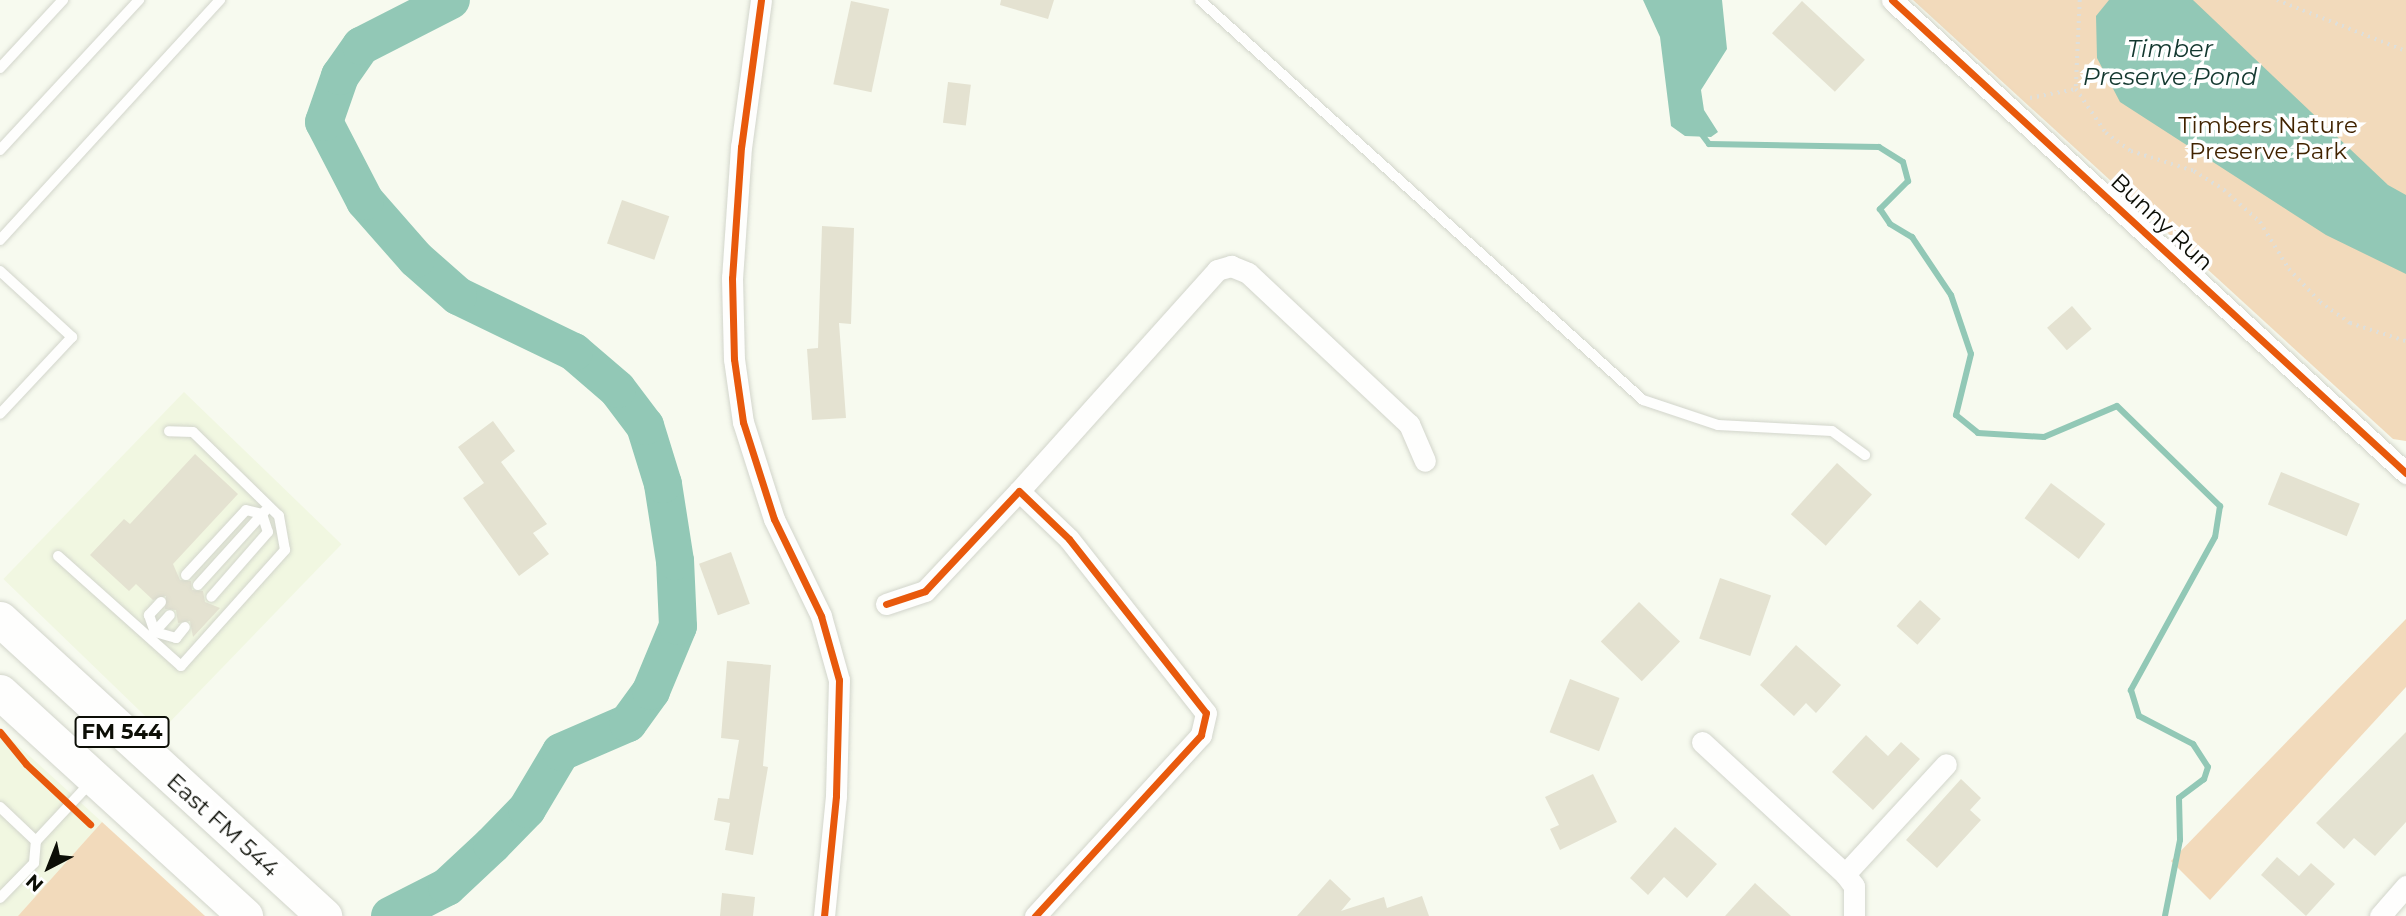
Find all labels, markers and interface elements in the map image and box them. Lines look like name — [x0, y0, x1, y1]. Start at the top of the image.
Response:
water label: Timber Preserve Pond — [2083, 35, 2257, 91]
park label: Timbers Nature Preserve Park — [2178, 111, 2358, 165]
street label: Bunny Run — [2105, 168, 2219, 276]
road number: FM 544 — [73, 714, 171, 750]
street label: East FM 544 — [161, 767, 285, 883]
north arrow — [14, 832, 84, 902]
text: N — [21, 869, 48, 897]

